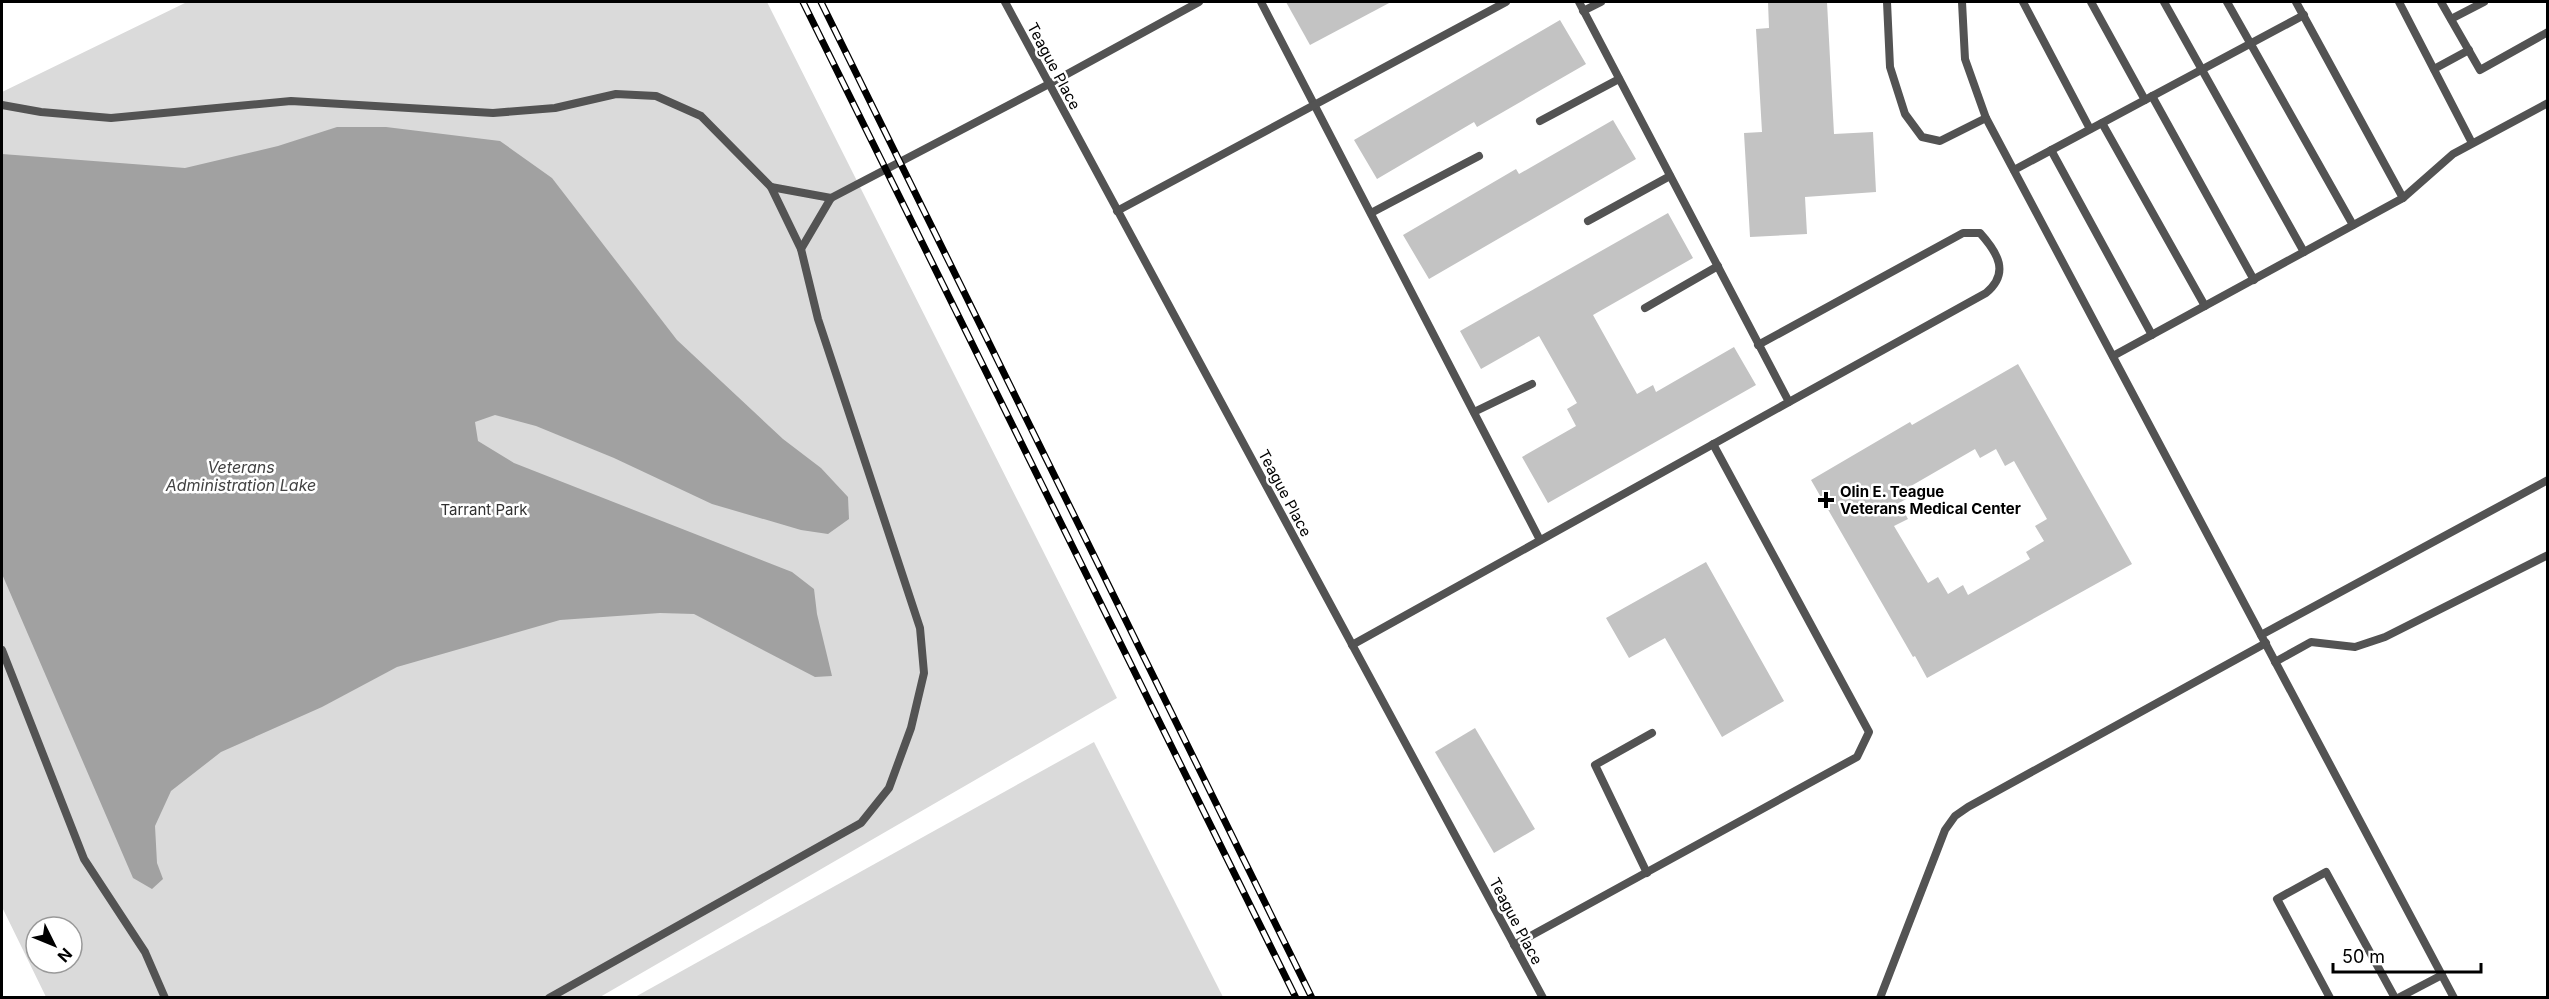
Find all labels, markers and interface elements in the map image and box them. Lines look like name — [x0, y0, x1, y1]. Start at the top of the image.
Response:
street label: Teague Place — [1023, 19, 1085, 113]
street label: Teague Place — [1254, 446, 1316, 540]
water label: Veterans Administration Lake — [165, 457, 316, 495]
place label: Olin E. Teague Veterans Medical Center — [1840, 482, 2021, 518]
marker: Olin E. Teague Veterans Medical Center — [1817, 491, 1835, 509]
park label: Tarrant Park — [440, 500, 528, 519]
street label: Teague Place — [1485, 874, 1547, 968]
north arrow — [24, 915, 84, 975]
scale bar — [2333, 936, 2482, 974]
text: N — [53, 944, 76, 967]
text: 50 m — [2342, 946, 2385, 967]

